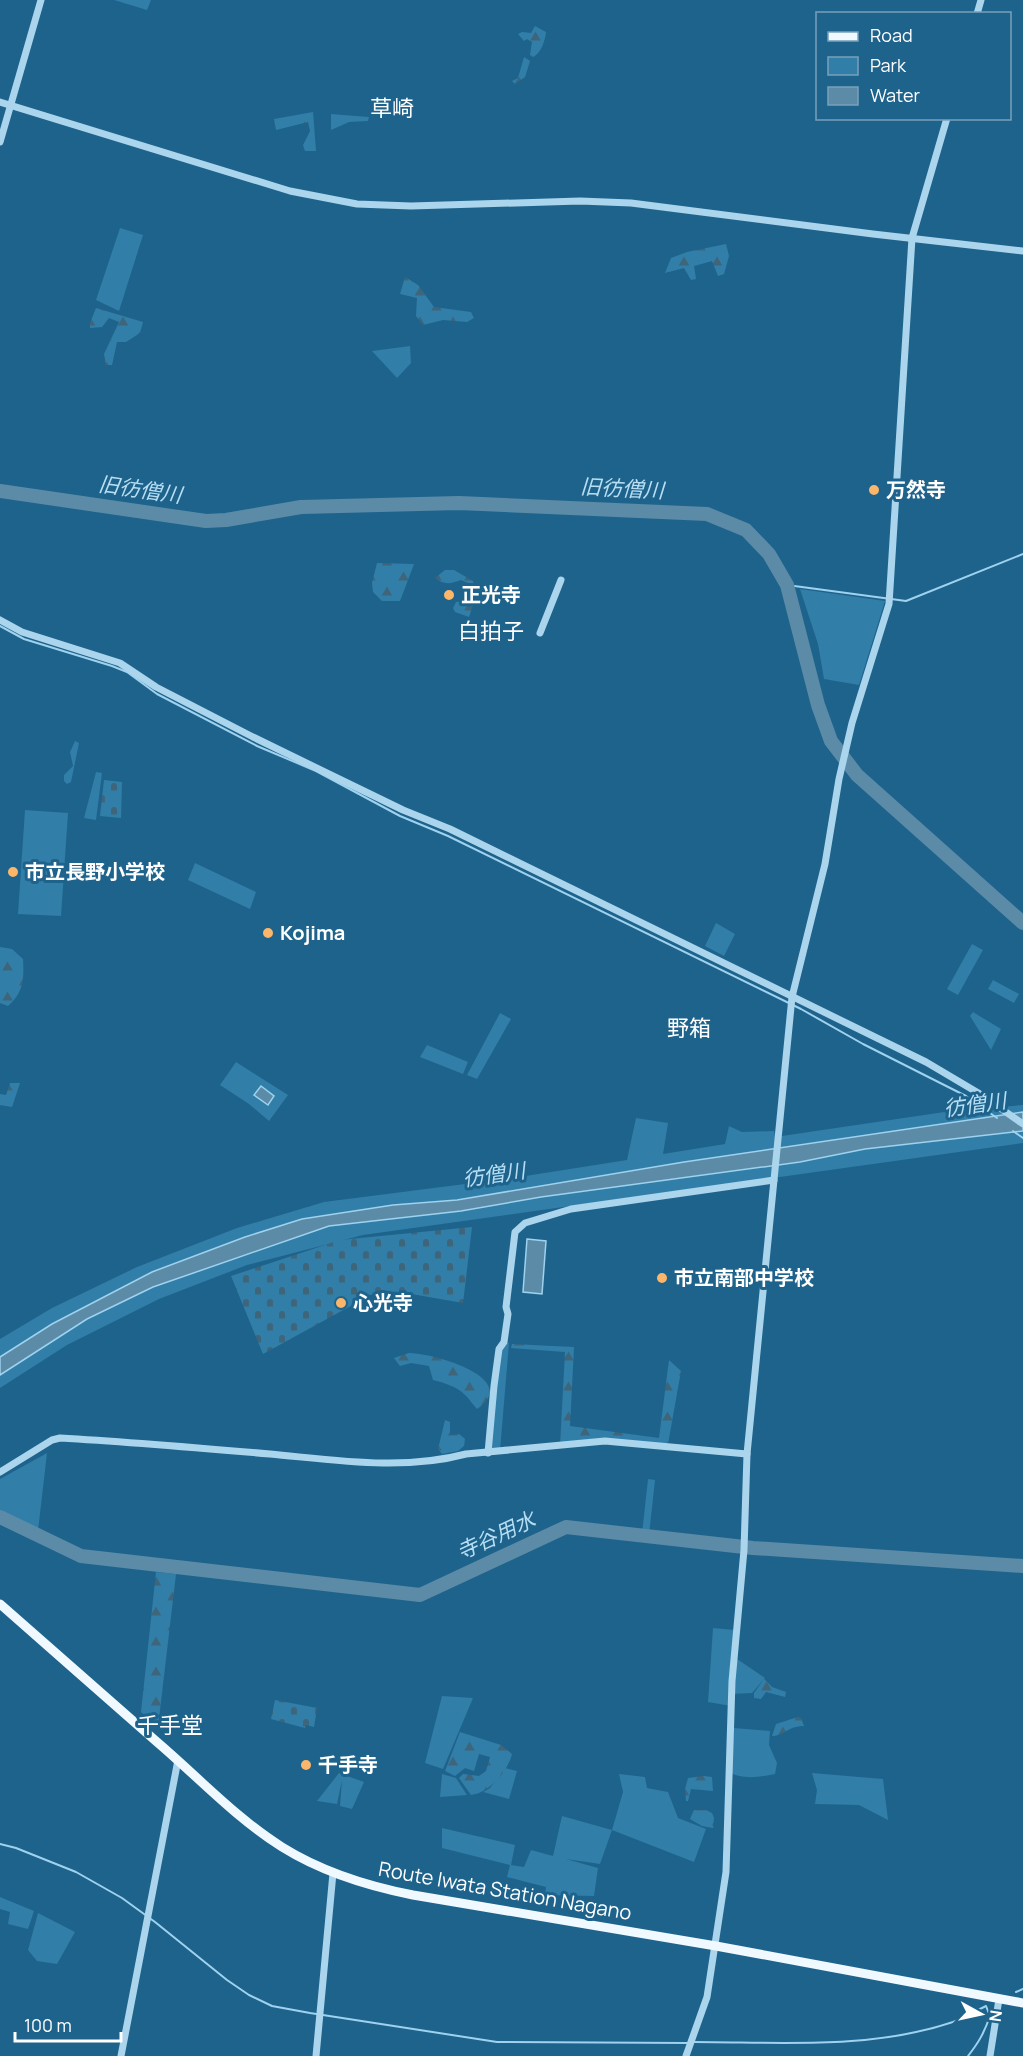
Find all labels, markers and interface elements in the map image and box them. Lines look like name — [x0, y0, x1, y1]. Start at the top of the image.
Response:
legend — [816, 12, 1011, 120]
text: Road — [870, 23, 913, 47]
text: Park — [870, 53, 907, 77]
text: Water — [870, 83, 920, 107]
district label: 草崎 — [370, 93, 414, 123]
water label: 旧彷僧川 — [97, 469, 186, 509]
water label: 旧彷僧川 — [579, 472, 667, 504]
place label: 万然寺 — [886, 476, 946, 503]
marker: 万然寺 — [867, 483, 881, 497]
place label: 正光寺 — [461, 581, 521, 608]
marker: 正光寺 — [442, 588, 456, 602]
district label: 白拍子 — [458, 616, 524, 646]
place label: 市立長野小学校 — [25, 858, 165, 885]
marker: 市立長野小学校 — [6, 865, 20, 879]
place label: Kojima — [280, 919, 345, 946]
marker: Kojima — [261, 926, 275, 940]
district label: 野箱 — [667, 1013, 711, 1043]
water label: 彷僧川 — [942, 1085, 1010, 1122]
water label: 彷僧川 — [461, 1155, 529, 1192]
place label: 市立南部中学校 — [674, 1264, 814, 1291]
marker: 市立南部中学校 — [655, 1271, 669, 1285]
place label: 心光寺 — [353, 1289, 413, 1316]
marker: 心光寺 — [334, 1296, 348, 1310]
water label: 寺谷用水 — [452, 1504, 541, 1566]
district label: 千手堂 — [137, 1710, 203, 1740]
place label: 千手寺 — [318, 1751, 378, 1778]
marker: 千手寺 — [299, 1758, 313, 1772]
street label: Route Iwata Station Nagano — [376, 1855, 634, 1926]
north arrow — [951, 1984, 1011, 2044]
scale bar — [15, 2005, 122, 2043]
text: N — [984, 2009, 1008, 2023]
text: 100 m — [24, 2013, 72, 2037]

